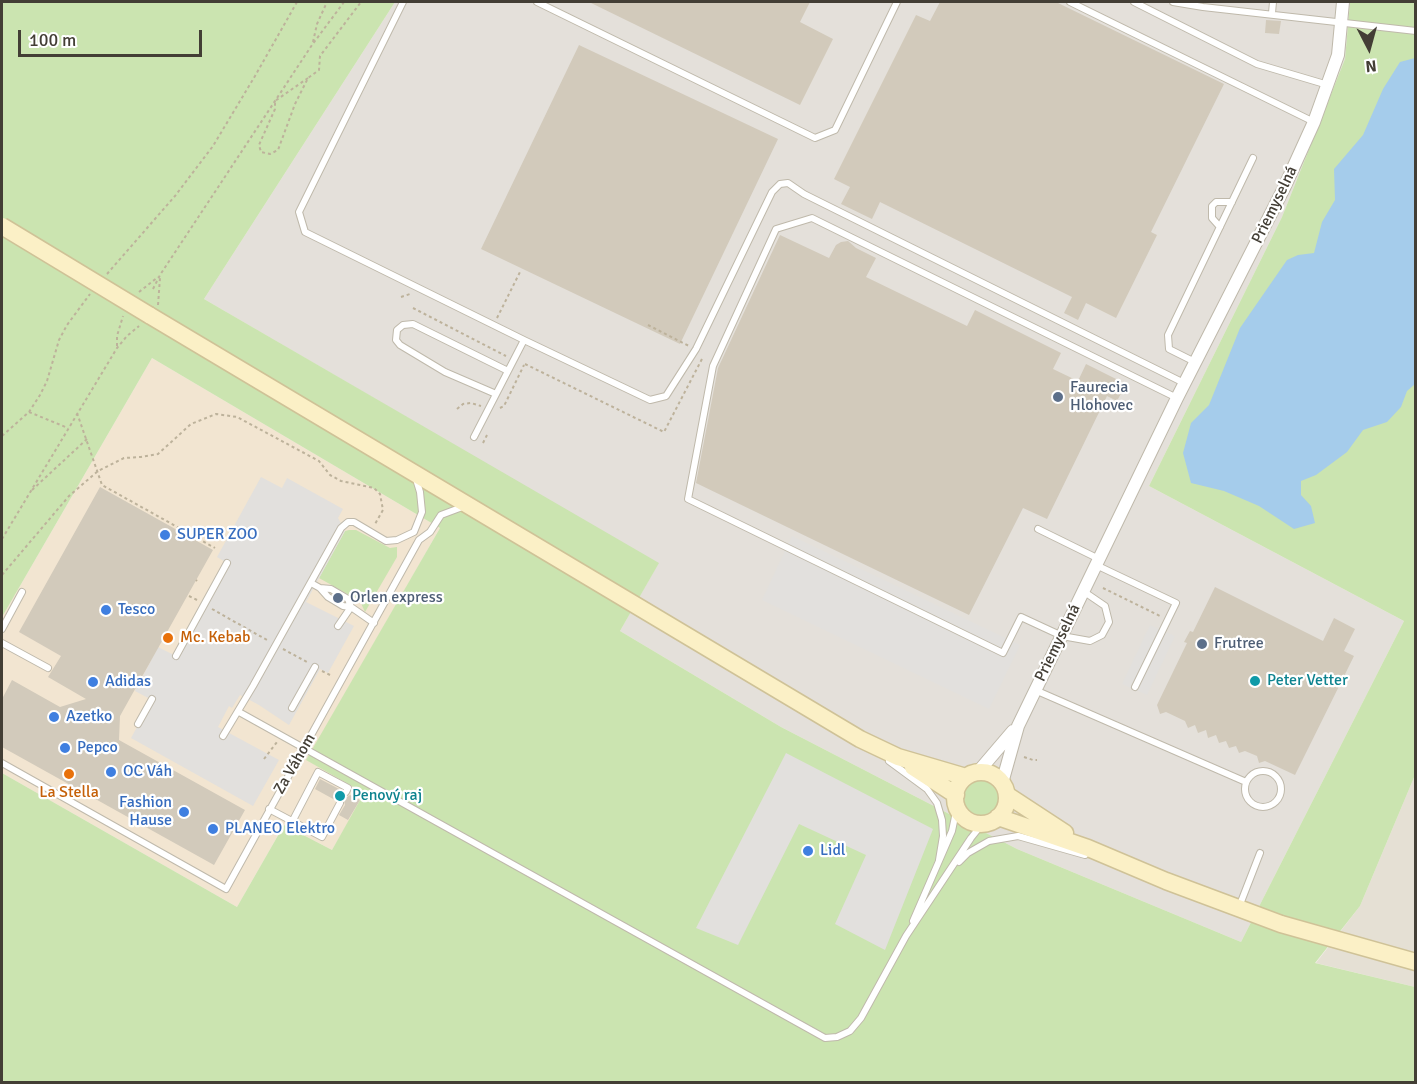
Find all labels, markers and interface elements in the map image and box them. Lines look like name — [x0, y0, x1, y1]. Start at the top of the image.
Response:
scale bar — [21, 18, 206, 56]
north arrow — [1339, 18, 1399, 78]
text: 100 m — [29, 29, 76, 51]
text: N — [1364, 55, 1377, 76]
street label: Priemyselná — [1248, 163, 1302, 247]
place label: Faurecia Hlohovec — [1070, 378, 1133, 416]
marker: Faurecia Hlohovec — [1051, 390, 1065, 404]
place label: SUPER ZOO — [177, 525, 258, 545]
marker: SUPER ZOO — [158, 528, 172, 542]
place label: Orlen express — [350, 588, 443, 608]
marker: Orlen express — [331, 591, 345, 605]
place label: Tesco — [118, 600, 155, 620]
street label: Priemyselná — [1031, 601, 1085, 685]
marker: Tesco — [99, 603, 113, 617]
place label: Mc. Kebab — [180, 628, 250, 648]
marker: Mc. Kebab — [161, 631, 175, 645]
place label: Frutree — [1214, 634, 1264, 654]
marker: Frutree — [1195, 637, 1209, 651]
place label: Peter Vetter — [1267, 671, 1348, 691]
place label: Adidas — [105, 672, 151, 692]
marker: Peter Vetter — [1248, 674, 1262, 688]
marker: Adidas — [86, 675, 100, 689]
place label: Azetko — [66, 707, 112, 727]
marker: Azetko — [47, 710, 61, 724]
street label: Za Váhom — [270, 730, 320, 798]
place label: Pepco — [77, 738, 118, 758]
marker: Pepco — [58, 741, 72, 755]
place label: OC Váh — [123, 762, 172, 782]
marker: OC Váh — [104, 765, 118, 779]
marker: La Stella — [62, 767, 76, 781]
place label: La Stella — [39, 783, 99, 803]
place label: Penový raj — [352, 786, 422, 806]
marker: Penový raj — [333, 789, 347, 803]
place label: Fashion Hause — [119, 793, 172, 831]
marker: Fashion Hause — [177, 805, 191, 819]
place label: PLANEO Elektro — [225, 819, 335, 839]
marker: PLANEO Elektro — [206, 822, 220, 836]
place label: Lidl — [820, 841, 846, 861]
marker: Lidl — [801, 844, 815, 858]

